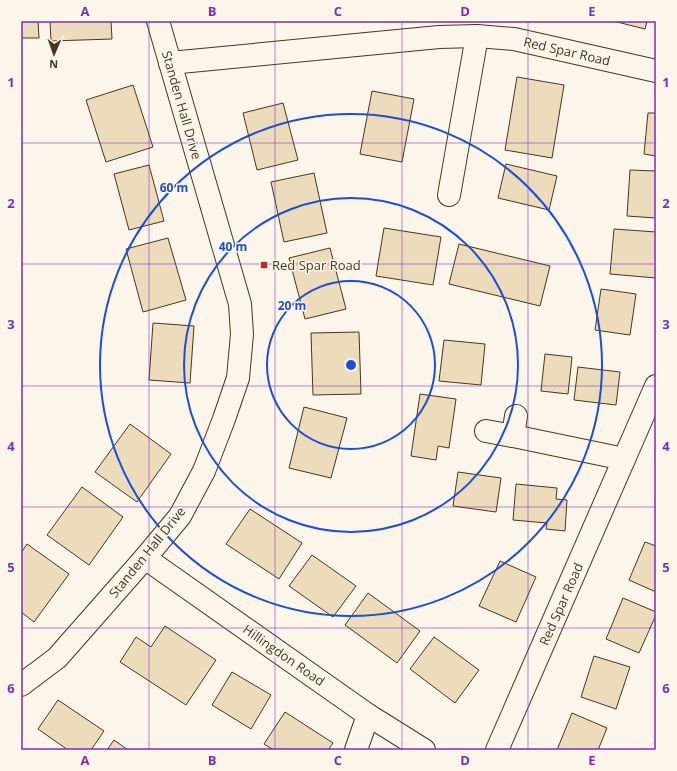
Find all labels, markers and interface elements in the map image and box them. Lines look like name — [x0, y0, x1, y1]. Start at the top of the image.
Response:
text: A — [81, 2, 90, 20]
text: B — [208, 2, 217, 20]
text: C — [334, 2, 342, 20]
text: D — [460, 2, 470, 20]
text: E — [588, 2, 596, 20]
street label: Red Spar Road — [522, 32, 612, 70]
north arrow — [34, 34, 74, 74]
street label: Standen Hall Drive — [158, 49, 206, 161]
text: N — [49, 57, 58, 72]
text: 1 — [7, 73, 15, 91]
text: 1 — [662, 73, 670, 91]
text: 60 m — [160, 179, 188, 196]
text: 2 — [7, 194, 15, 212]
text: 2 — [662, 194, 670, 212]
text: 40 m — [219, 238, 247, 255]
place label: Red Spar Road — [272, 256, 361, 274]
marker: Red Spar Road — [259, 260, 269, 270]
text: 20 m — [278, 297, 306, 314]
text: 3 — [7, 315, 15, 333]
text: 3 — [662, 315, 670, 333]
centre of rings — [344, 358, 358, 372]
text: 4 — [7, 437, 15, 455]
text: 4 — [662, 437, 670, 455]
street label: Standen Hall Drive — [105, 503, 189, 601]
text: 5 — [7, 558, 15, 576]
text: 5 — [662, 558, 670, 576]
street label: Red Spar Road — [535, 560, 587, 648]
street label: Hillingdon Road — [240, 620, 328, 690]
text: 6 — [7, 679, 15, 697]
text: 6 — [662, 679, 670, 697]
text: A — [81, 751, 90, 769]
text: B — [208, 751, 217, 769]
text: C — [334, 751, 342, 769]
text: D — [460, 751, 470, 769]
text: E — [588, 751, 596, 769]

